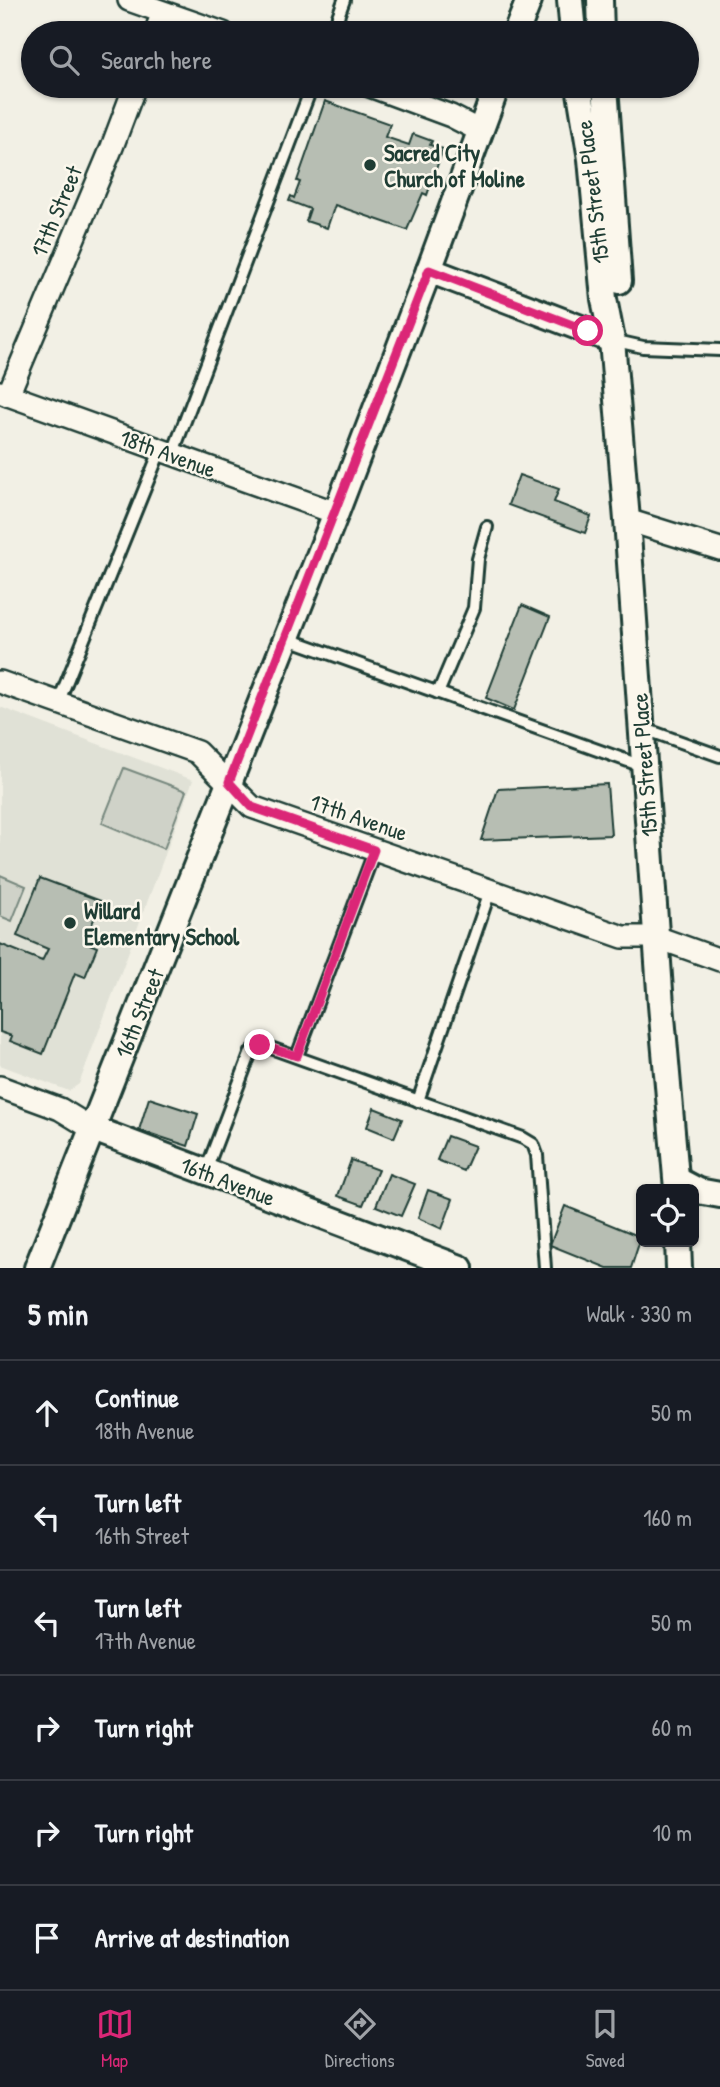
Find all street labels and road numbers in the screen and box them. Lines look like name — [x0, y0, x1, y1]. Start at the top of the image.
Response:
street label: 15th Street Place — [568, 119, 616, 265]
street label: 17th Street — [23, 160, 89, 261]
street label: 18th Avenue — [116, 421, 220, 485]
street label: 15th Street Place — [624, 692, 664, 838]
street label: 17th Avenue — [306, 786, 412, 848]
street label: 16th Street — [107, 963, 171, 1062]
street label: 16th Avenue — [176, 1149, 280, 1213]

